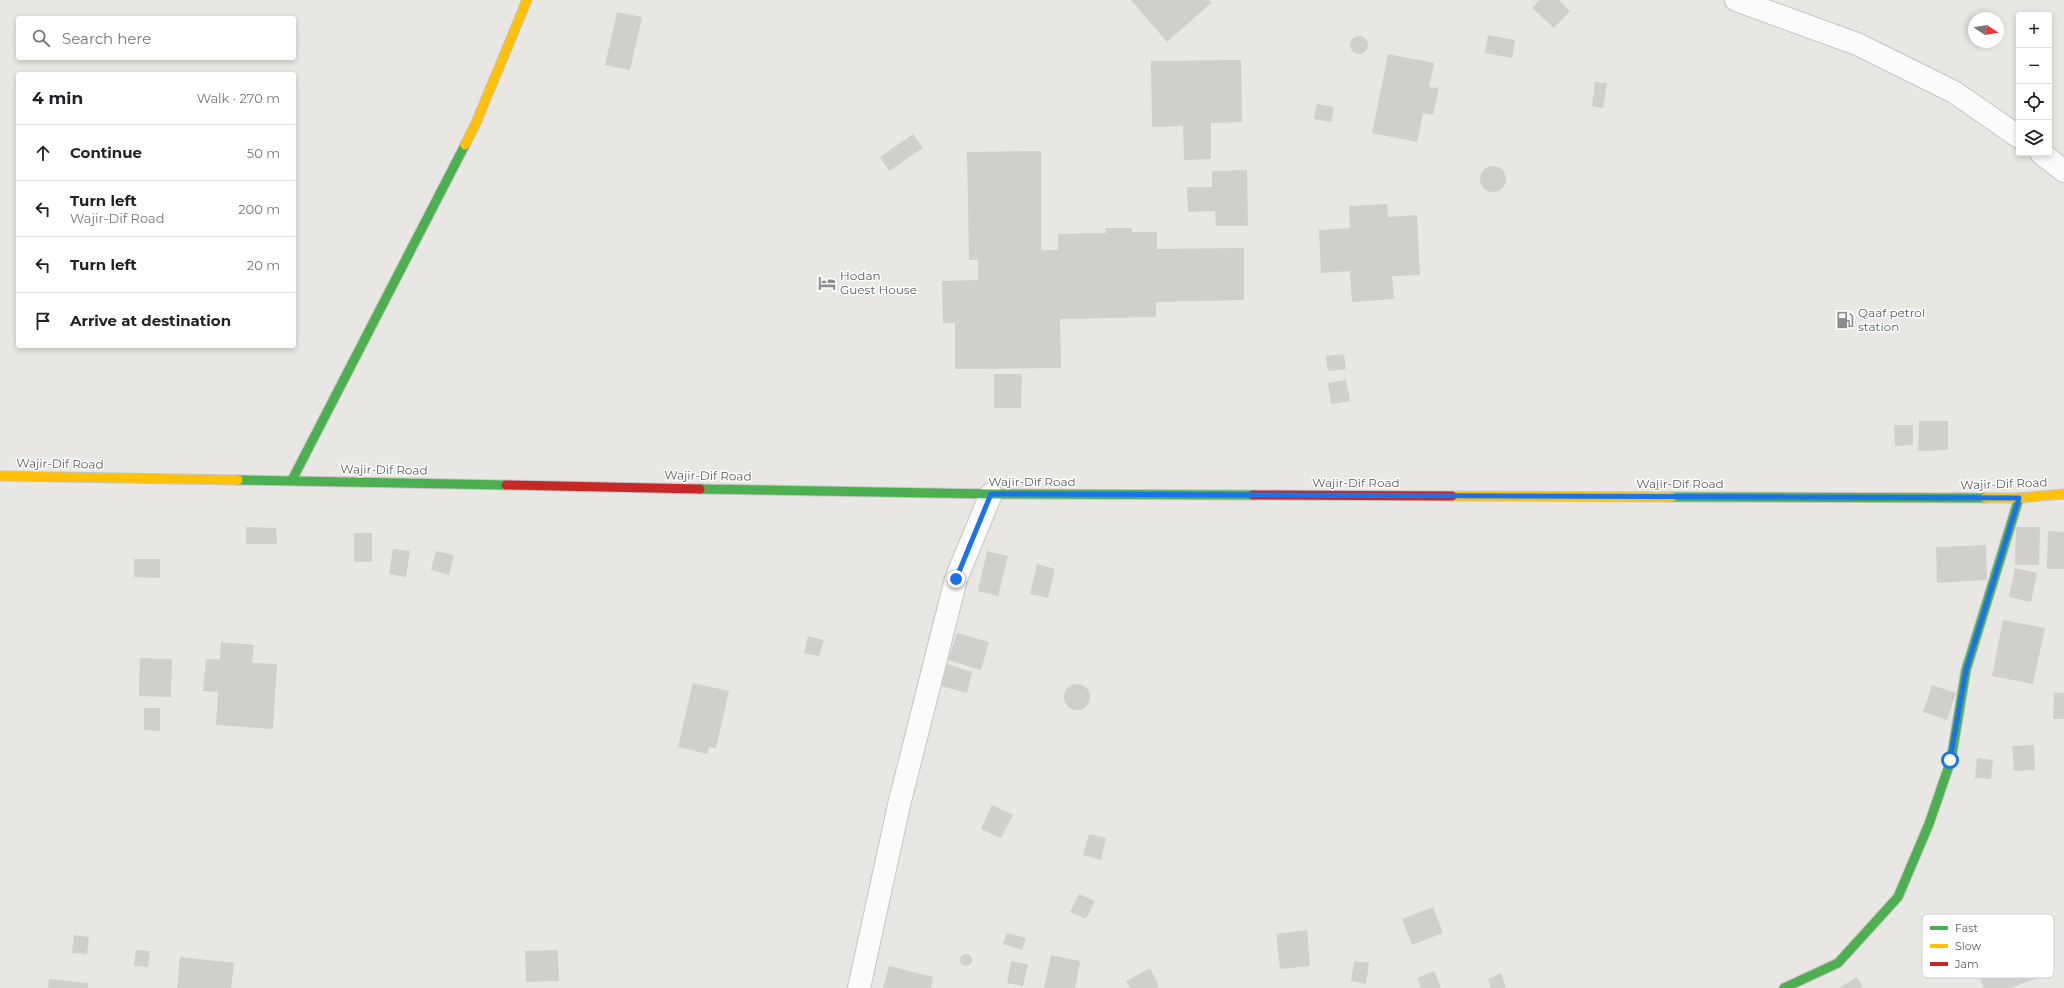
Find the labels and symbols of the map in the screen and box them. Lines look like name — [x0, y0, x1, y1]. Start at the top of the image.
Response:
north arrow — [1968, 12, 2004, 48]
place label: Hodan Guest House — [840, 268, 917, 297]
hotel icon: Hodan Guest House — [817, 273, 837, 293]
place label: Qaaf petrol station — [1858, 305, 1925, 334]
fuel station icon: Qaaf petrol station — [1835, 310, 1855, 330]
street label: Wajir-Dif Road — [16, 455, 104, 472]
street label: Wajir-Dif Road — [340, 461, 428, 478]
street label: Wajir-Dif Road — [664, 467, 752, 484]
street label: Wajir-Dif Road — [988, 474, 1076, 489]
street label: Wajir-Dif Road — [1960, 474, 2048, 493]
street label: Wajir-Dif Road — [1312, 475, 1400, 490]
street label: Wajir-Dif Road — [1636, 476, 1724, 491]
route end — [947, 570, 965, 588]
route start — [1941, 751, 1959, 769]
legend — [1922, 914, 2054, 978]
text: Fast — [1955, 921, 1979, 935]
text: Slow — [1955, 939, 1981, 953]
text: Jam — [1954, 957, 1979, 971]

